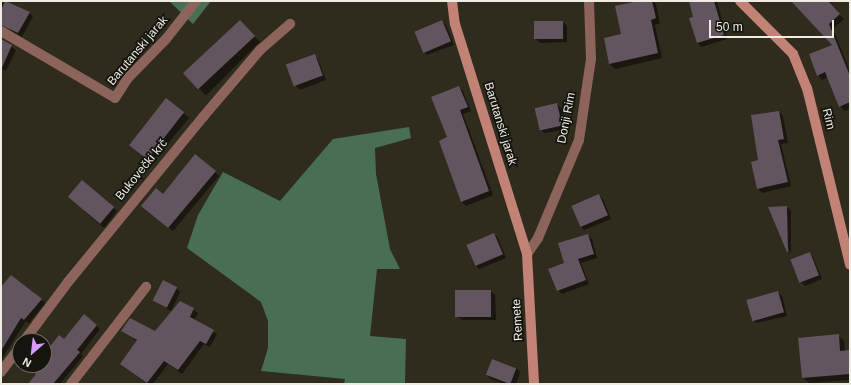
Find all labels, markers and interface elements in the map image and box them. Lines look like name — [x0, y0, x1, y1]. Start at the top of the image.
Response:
scale bar — [711, 12, 836, 38]
street label: Barutanski jarak — [105, 13, 171, 89]
text: 50 m — [716, 20, 743, 34]
street label: Barutanski jarak — [481, 81, 519, 167]
street label: Donji Rim — [555, 91, 579, 145]
street label: Rim — [818, 107, 838, 131]
street label: Bukovečki krč — [113, 137, 171, 203]
street label: Remete — [510, 299, 526, 341]
north arrow — [12, 333, 52, 373]
text: N — [21, 356, 33, 370]

